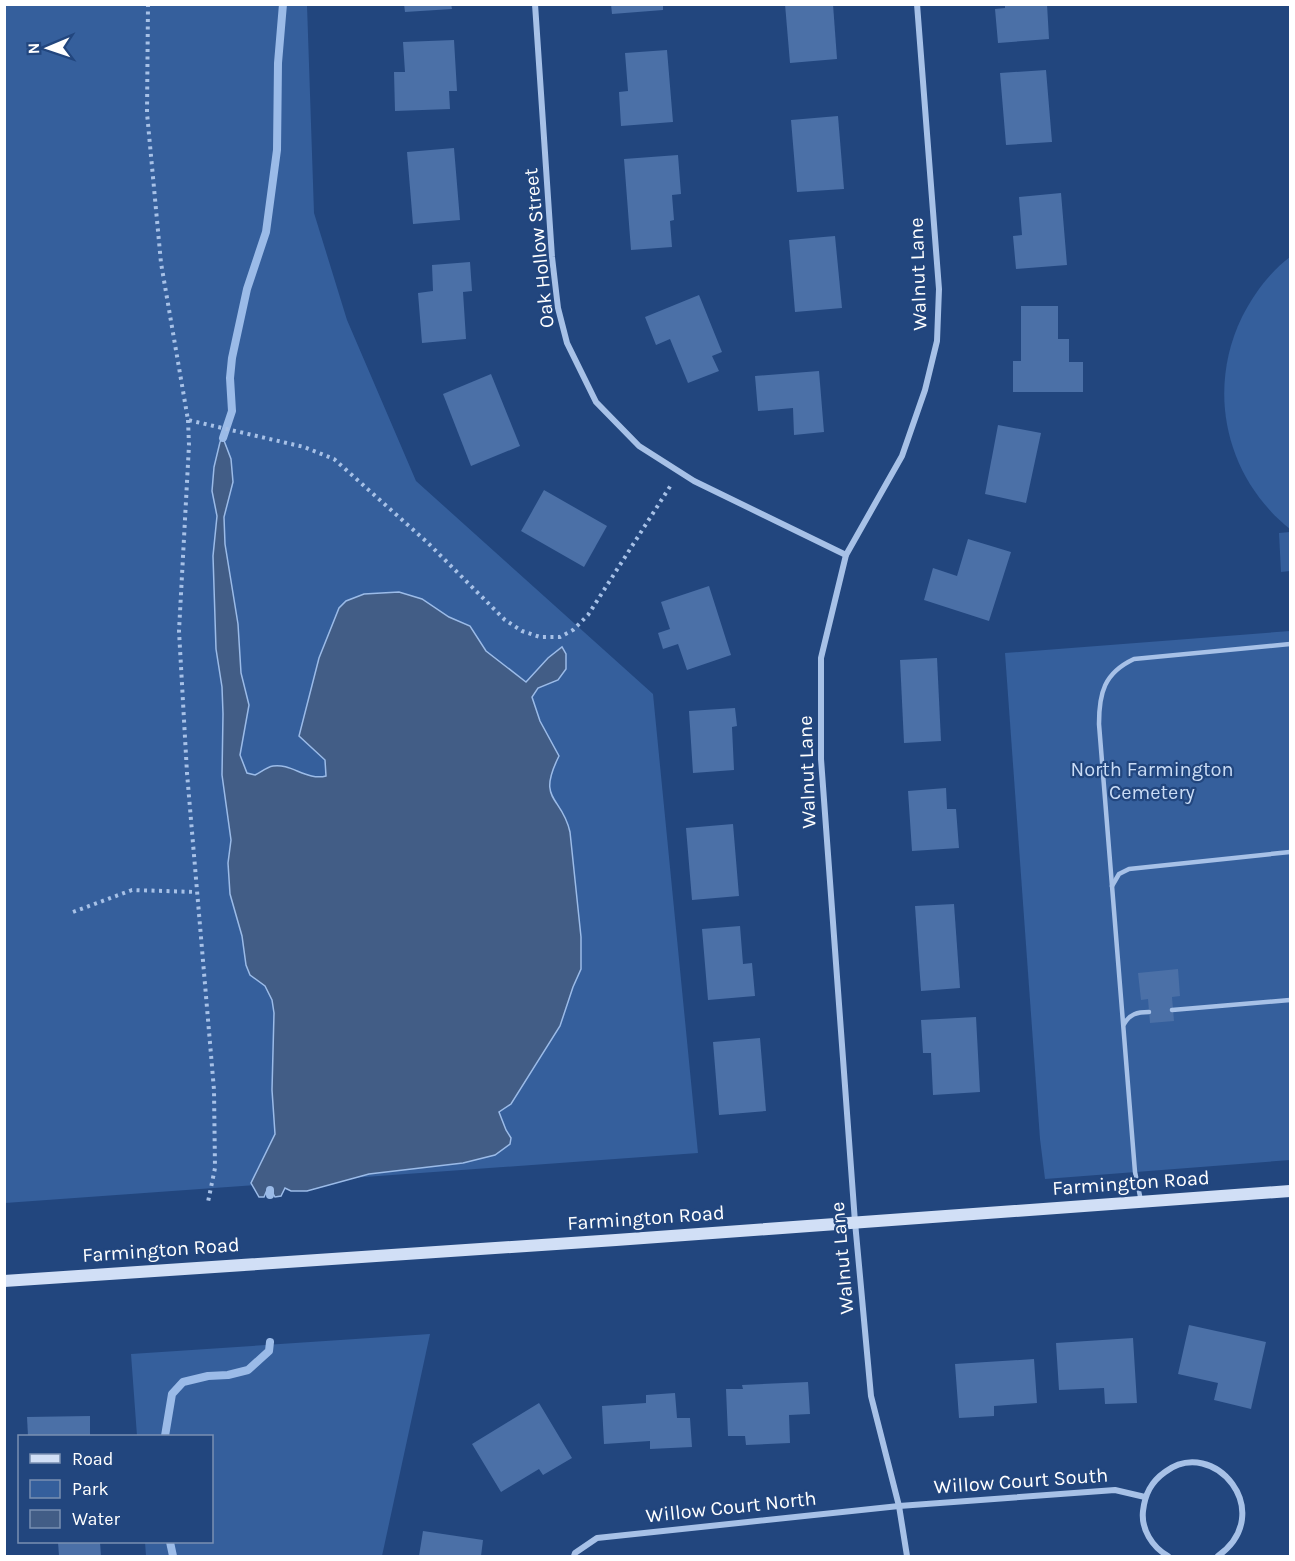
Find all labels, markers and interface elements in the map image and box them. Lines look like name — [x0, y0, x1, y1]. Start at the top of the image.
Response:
north arrow — [18, 18, 78, 78]
text: N — [24, 42, 43, 55]
street label: Oak Hollow Street — [519, 167, 559, 329]
street label: Walnut Lane — [905, 217, 931, 331]
street label: Walnut Lane — [794, 715, 820, 829]
park label: North Farmington Cemetery — [1071, 758, 1233, 804]
street label: Farmington Road — [1052, 1166, 1210, 1200]
street label: Farmington Road — [567, 1201, 725, 1235]
street label: Walnut Lane — [826, 1201, 858, 1315]
street label: Farmington Road — [82, 1233, 240, 1267]
legend — [18, 1435, 213, 1543]
text: Road — [72, 1448, 113, 1470]
street label: Willow Court South — [933, 1463, 1109, 1499]
text: Park — [72, 1478, 109, 1500]
street label: Willow Court North — [645, 1487, 817, 1527]
text: Water — [72, 1508, 120, 1530]

